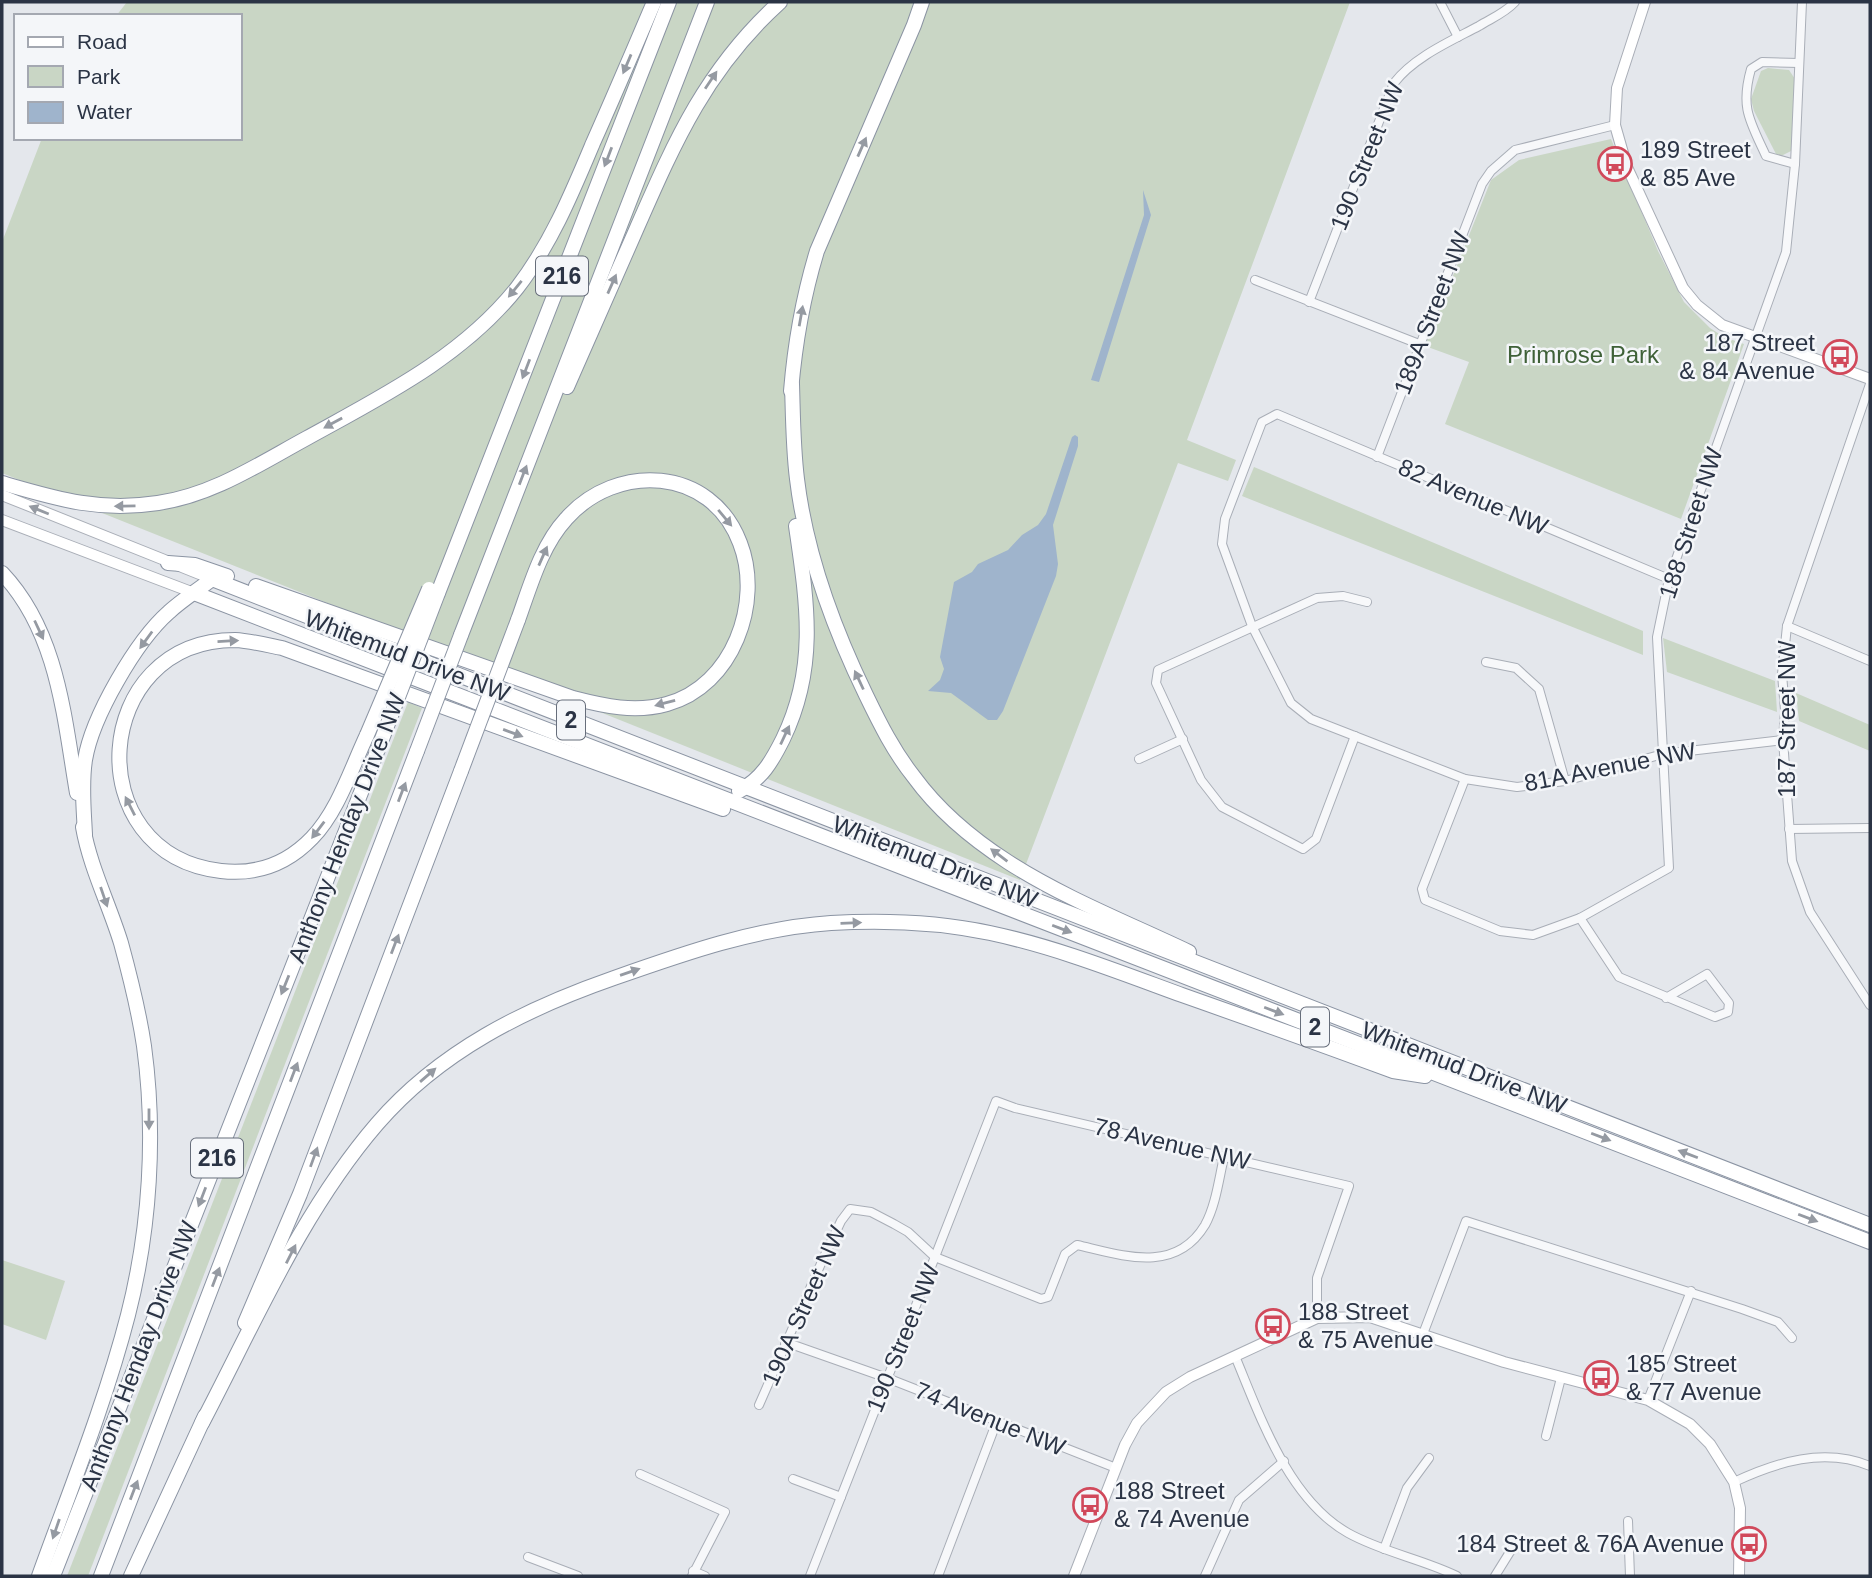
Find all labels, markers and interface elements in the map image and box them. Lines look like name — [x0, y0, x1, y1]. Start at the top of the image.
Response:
legend — [14, 14, 242, 140]
text: Road — [77, 30, 127, 53]
one-way arrow — [621, 54, 632, 75]
text: Park — [77, 65, 121, 88]
one-way arrow — [704, 71, 718, 89]
street label: 190 Street NW — [1325, 77, 1409, 234]
text: Water — [77, 100, 132, 123]
place label: 189 Street & 85 Ave — [1640, 136, 1751, 191]
one-way arrow — [856, 137, 868, 157]
bus stop icon: 189 Street & 85 Ave — [1596, 145, 1634, 183]
one-way arrow — [603, 146, 614, 167]
street label: 189A Street NW — [1388, 227, 1475, 398]
road number: 216 — [536, 256, 588, 296]
one-way arrow — [607, 274, 618, 295]
one-way arrow — [508, 280, 522, 298]
one-way arrow — [796, 305, 807, 327]
place label: 187 Street & 84 Avenue — [1679, 329, 1815, 384]
bus stop icon: 187 Street & 84 Avenue — [1821, 338, 1859, 376]
park label: Primrose Park — [1507, 341, 1660, 368]
one-way arrow — [520, 358, 531, 379]
one-way arrow — [324, 417, 343, 429]
street label: 188 Street NW — [1653, 444, 1728, 602]
street label: 82 Avenue NW — [1394, 453, 1552, 540]
one-way arrow — [518, 464, 529, 485]
one-way arrow — [113, 500, 135, 512]
one-way arrow — [28, 504, 49, 515]
one-way arrow — [717, 510, 732, 527]
one-way arrow — [538, 546, 549, 567]
street label: Whitemud Drive NW — [301, 604, 514, 707]
one-way arrow — [34, 619, 45, 640]
one-way arrow — [139, 631, 153, 649]
one-way arrow — [217, 636, 239, 647]
street label: 187 Street NW — [1773, 640, 1800, 798]
one-way arrow — [854, 670, 865, 690]
street label: Anthony Henday Drive NW — [283, 689, 411, 967]
one-way arrow — [654, 698, 676, 709]
road number: 2 — [557, 700, 585, 740]
one-way arrow — [779, 725, 791, 745]
one-way arrow — [503, 727, 524, 738]
street label: 81A Avenue NW — [1522, 737, 1698, 796]
one-way arrow — [396, 781, 407, 802]
one-way arrow — [125, 796, 137, 816]
street label: Whitemud Drive NW — [829, 810, 1042, 913]
one-way arrow — [311, 821, 325, 839]
one-way arrow — [990, 849, 1008, 863]
one-way arrow — [99, 887, 110, 908]
one-way arrow — [840, 917, 862, 928]
one-way arrow — [1052, 924, 1073, 935]
one-way arrow — [389, 934, 400, 955]
one-way arrow — [619, 966, 640, 977]
one-way arrow — [280, 975, 291, 996]
one-way arrow — [1264, 1006, 1285, 1017]
road number: 2 — [1301, 1008, 1329, 1046]
street label: Whitemud Drive NW — [1358, 1016, 1571, 1119]
one-way arrow — [289, 1062, 300, 1083]
one-way arrow — [419, 1067, 437, 1083]
one-way arrow — [143, 1108, 155, 1130]
street label: 78 Avenue NW — [1091, 1112, 1253, 1175]
one-way arrow — [1590, 1132, 1611, 1143]
road number: 216 — [191, 1138, 243, 1177]
one-way arrow — [309, 1146, 320, 1167]
one-way arrow — [1677, 1148, 1698, 1159]
one-way arrow — [196, 1186, 207, 1207]
one-way arrow — [1798, 1212, 1819, 1223]
street label: Anthony Henday Drive NW — [75, 1217, 203, 1495]
street label: 190A Street NW — [756, 1221, 851, 1390]
one-way arrow — [285, 1244, 296, 1264]
street label: 190 Street NW — [861, 1259, 945, 1416]
one-way arrow — [210, 1267, 221, 1288]
place label: 188 Street & 75 Avenue — [1298, 1298, 1434, 1353]
bus stop icon: 188 Street & 75 Avenue — [1254, 1307, 1292, 1345]
place label: 185 Street & 77 Avenue — [1626, 1350, 1762, 1405]
bus stop icon: 185 Street & 77 Avenue — [1582, 1359, 1620, 1397]
street label: 74 Avenue NW — [911, 1376, 1070, 1461]
place label: 188 Street & 74 Avenue — [1114, 1477, 1250, 1532]
one-way arrow — [129, 1479, 140, 1500]
bus stop icon: 188 Street & 74 Avenue — [1071, 1486, 1109, 1524]
one-way arrow — [50, 1519, 61, 1540]
bus stop icon: 184 Street & 76A Avenue — [1730, 1525, 1768, 1563]
place label: 184 Street & 76A Avenue — [1456, 1530, 1724, 1557]

